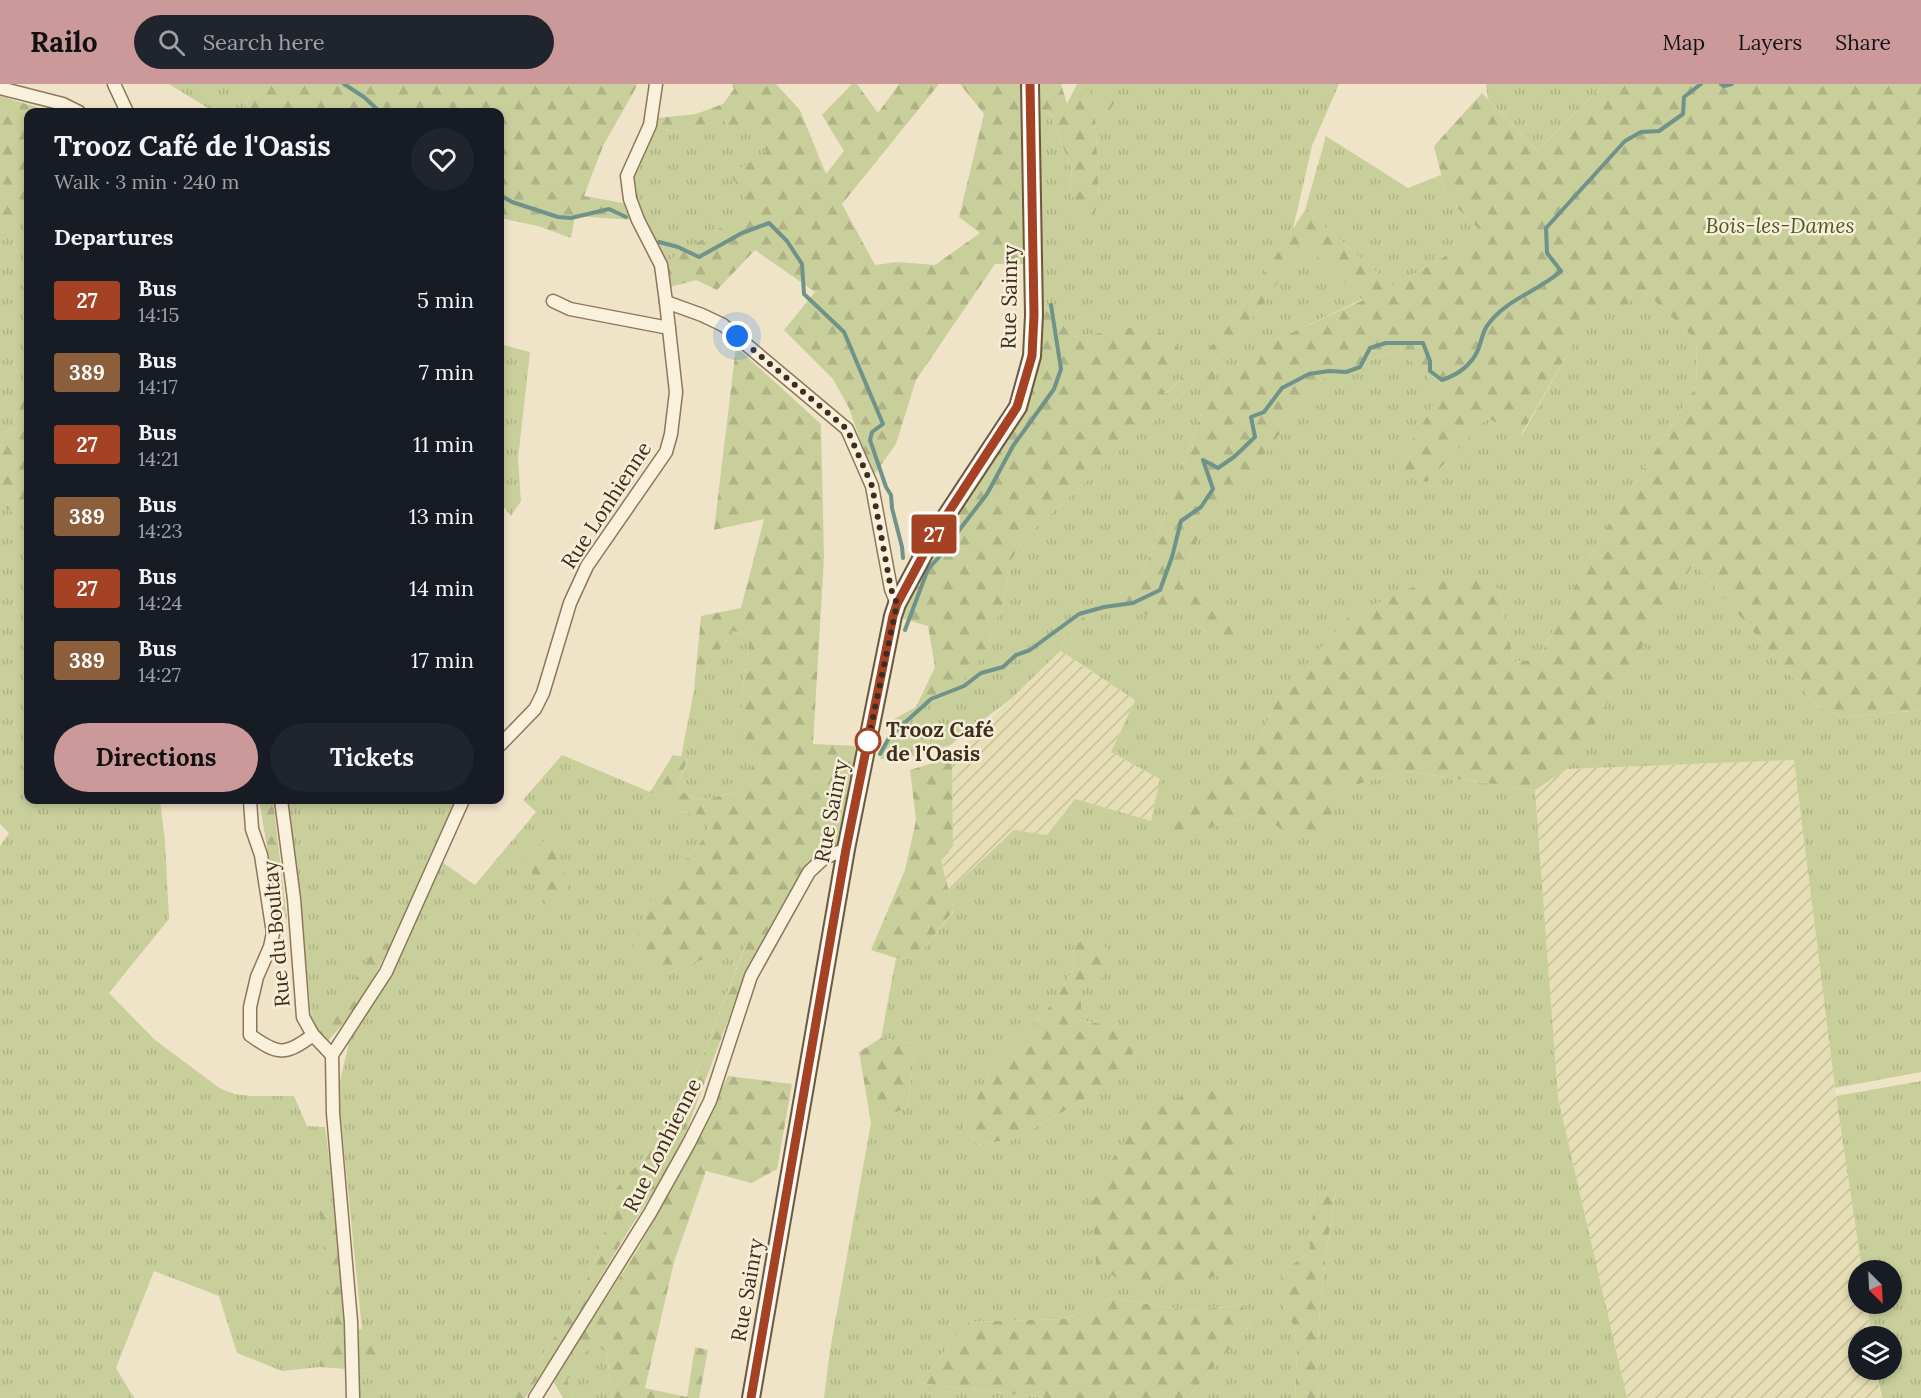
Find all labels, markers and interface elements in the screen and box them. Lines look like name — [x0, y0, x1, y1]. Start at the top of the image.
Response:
search box — [134, 15, 554, 69]
text: Railo — [30, 24, 98, 60]
icon: search — [155, 26, 188, 59]
text: Search here — [203, 28, 325, 56]
text: Map — [1662, 29, 1705, 56]
text: Layers — [1738, 29, 1802, 56]
text: Share — [1835, 29, 1891, 56]
text: Trooz Café de l'Oasis — [54, 128, 331, 164]
button: heart — [411, 128, 474, 191]
text: Walk · 3 min · 240 m — [54, 169, 239, 194]
park label: Bois-les-Dames — [1706, 212, 1854, 239]
text: Departures — [54, 223, 173, 251]
street label: Rue Sainry — [995, 244, 1023, 350]
text: Bus — [138, 274, 177, 302]
text: 5 min — [417, 286, 474, 314]
text: 27 — [76, 287, 98, 314]
text: 14:15 — [138, 302, 179, 327]
your location — [722, 321, 752, 351]
text: Bus — [138, 346, 177, 374]
text: 7 min — [419, 358, 474, 386]
text: 389 — [69, 359, 105, 386]
text: 14:17 — [138, 374, 178, 399]
text: Bus — [138, 418, 177, 446]
text: 11 min — [413, 430, 474, 458]
text: 27 — [76, 431, 98, 458]
street label: Rue Lonhienne — [555, 436, 657, 574]
text: 14:21 — [138, 446, 179, 471]
text: Bus — [138, 490, 177, 518]
text: 13 min — [409, 502, 474, 530]
text: 389 — [69, 503, 105, 530]
line badge: 27 — [907, 514, 961, 554]
text: 14:23 — [138, 518, 183, 543]
text: 27 — [923, 521, 945, 548]
text: Bus — [138, 562, 177, 590]
text: 14 min — [409, 574, 474, 602]
text: 27 — [76, 575, 98, 602]
text: 14:24 — [138, 590, 182, 615]
text: Bus — [138, 634, 177, 662]
text: 17 min — [411, 646, 474, 674]
text: 389 — [69, 647, 105, 674]
text: 14:27 — [138, 662, 181, 687]
place label: Trooz Café de l'Oasis — [886, 716, 994, 767]
button: Directions — [54, 723, 258, 792]
button: Tickets — [270, 723, 474, 792]
marker: Trooz Café de l'Oasis — [855, 728, 881, 754]
street label: Rue Sainry — [808, 757, 854, 865]
street label: Rue du Boultay — [256, 860, 296, 1008]
street label: Rue Lonhienne — [617, 1074, 707, 1216]
street label: Rue Sainry — [725, 1236, 769, 1344]
north arrow — [1848, 1260, 1902, 1314]
map controls — [1848, 1260, 1902, 1380]
button: layers — [1848, 1326, 1902, 1380]

